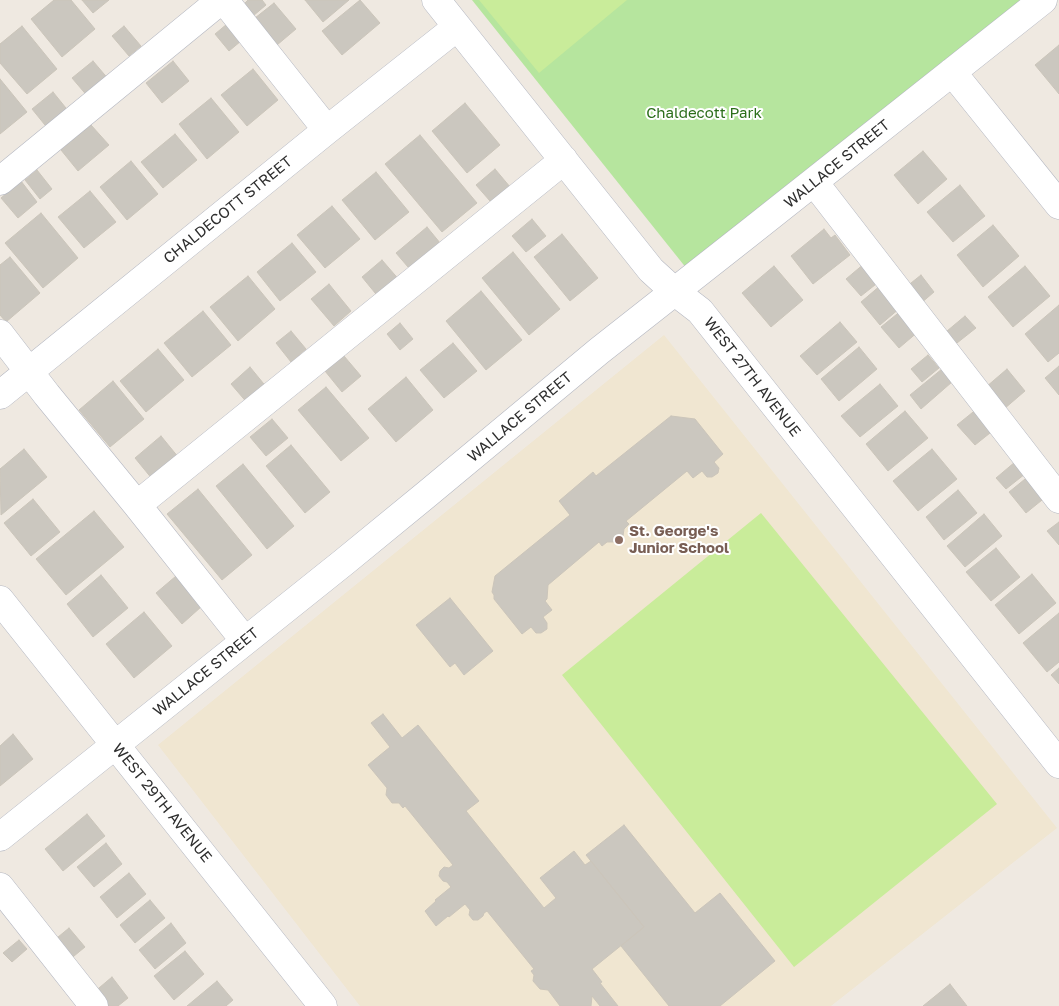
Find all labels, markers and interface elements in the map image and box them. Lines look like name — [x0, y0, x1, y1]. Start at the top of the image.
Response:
park label: Chaldecott Park — [646, 104, 762, 122]
street label: WALLACE STREET — [781, 116, 893, 212]
street label: CHALDECOTT STREET — [160, 153, 296, 267]
street label: WEST 27TH AVENUE — [700, 314, 804, 440]
street label: WALLACE STREET — [464, 368, 576, 466]
place label: St. George's Junior School — [629, 522, 729, 557]
marker: St. George's Junior School — [613, 534, 625, 546]
street label: WALLACE STREET — [150, 624, 262, 720]
street label: WEST 29TH AVENUE — [109, 740, 215, 866]

